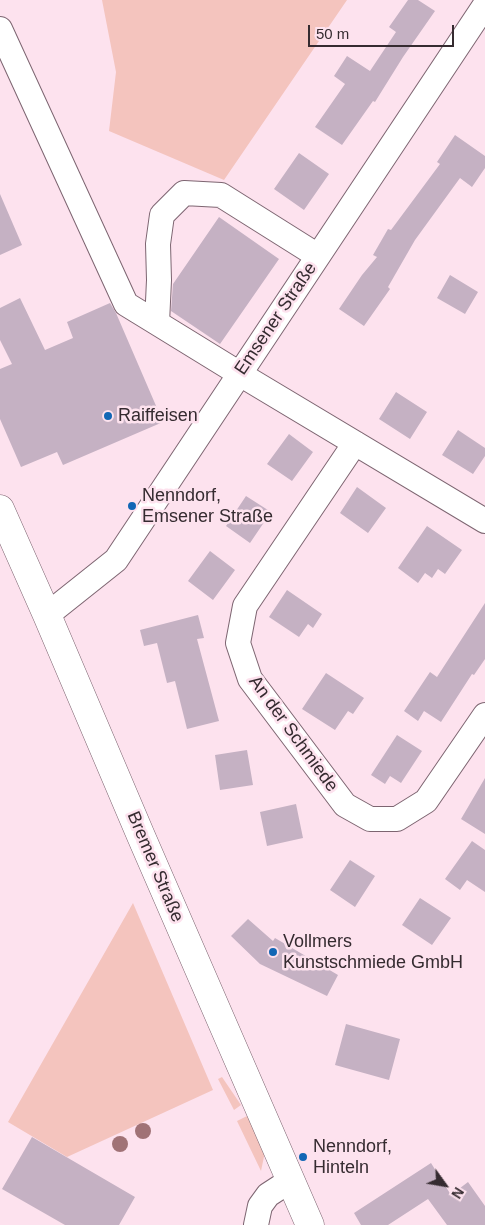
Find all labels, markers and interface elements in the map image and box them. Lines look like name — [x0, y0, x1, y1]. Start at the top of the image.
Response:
scale bar — [310, 15, 456, 47]
text: 50 m — [316, 25, 349, 42]
street label: Emsener Straße — [230, 259, 322, 379]
place label: Raiffeisen — [118, 405, 198, 427]
marker: Raiffeisen — [102, 410, 114, 422]
place label: Nenndorf, Emsener Straße — [142, 485, 273, 528]
marker: Nenndorf, Emsener Straße — [126, 500, 138, 512]
street label: An der Schmiede — [244, 672, 342, 796]
street label: Bremer Straße — [122, 808, 188, 926]
place label: Vollmers Kunstschmiede GmbH — [283, 931, 463, 974]
marker: Vollmers Kunstschmiede GmbH — [267, 946, 279, 958]
place label: Nenndorf, Hinteln — [313, 1136, 392, 1178]
marker: Nenndorf, Hinteln — [297, 1151, 309, 1163]
north arrow — [420, 1160, 470, 1210]
text: N — [448, 1184, 467, 1201]

